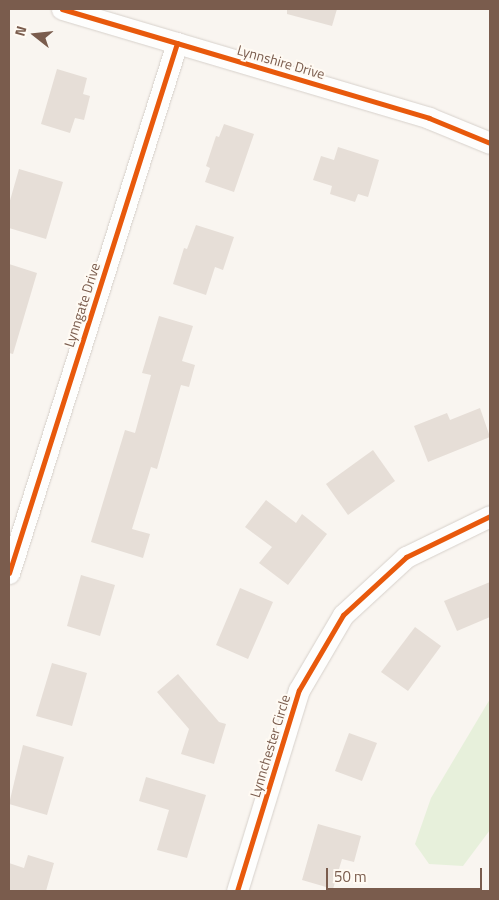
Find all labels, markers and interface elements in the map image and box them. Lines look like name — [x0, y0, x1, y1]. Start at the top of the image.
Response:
north arrow — [10, 10, 60, 60]
text: N — [9, 23, 32, 38]
street label: Lynnshire Drive — [235, 41, 327, 83]
street label: Lynngate Drive — [60, 261, 104, 349]
street label: Lynnchester Circle — [246, 692, 294, 800]
scale bar — [329, 858, 485, 890]
text: 50 m — [334, 865, 367, 888]

